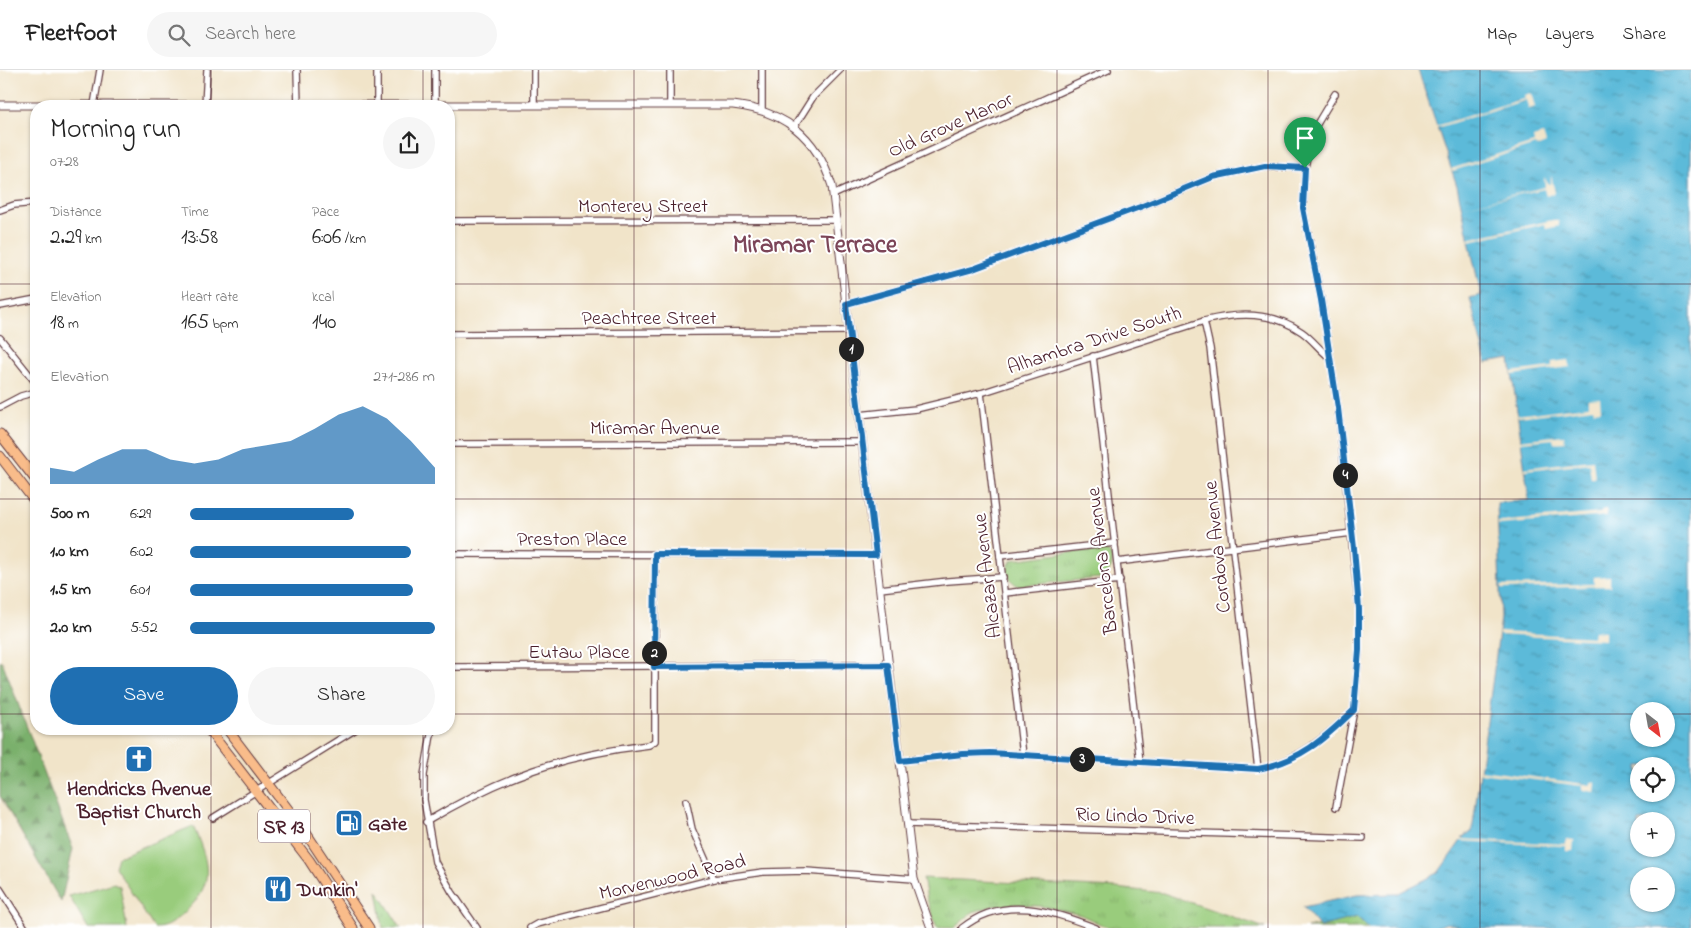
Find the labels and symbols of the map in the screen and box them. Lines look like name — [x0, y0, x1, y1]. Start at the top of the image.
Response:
street label: Old Grove Manor — [884, 86, 1019, 167]
pin — [1284, 117, 1326, 168]
street label: Monterey Street — [578, 193, 708, 222]
district label: Miramar Terrace — [733, 228, 898, 264]
street label: Alhambra Drive South — [1004, 300, 1186, 383]
street label: Peachtree Street — [582, 305, 717, 334]
pin: 1 — [838, 336, 864, 362]
street label: Miramar Avenue — [590, 415, 720, 444]
pin: 4 — [1332, 462, 1358, 488]
street label: Cordova Avenue — [1197, 479, 1240, 614]
street label: Barcelona Avenue — [1080, 486, 1127, 637]
street label: Alcazar Avenue — [966, 512, 1011, 640]
street label: Preston Place — [517, 526, 627, 555]
street label: Eutaw Place — [528, 639, 630, 668]
pin: 2 — [642, 640, 666, 666]
north arrow — [1630, 702, 1675, 748]
church icon: Hendricks Avenue Baptist Church — [124, 744, 154, 774]
pin: 3 — [1070, 746, 1094, 772]
place label: Hendricks Avenue Baptist Church — [67, 776, 212, 828]
street label: Rio Lindo Drive — [1075, 801, 1195, 834]
fuel station icon: Gate — [334, 808, 364, 838]
road number: SR 13 — [258, 809, 310, 842]
place label: Gate — [368, 811, 408, 840]
street label: Morvenwood Road — [597, 848, 749, 909]
restaurant icon: Dunkin' — [263, 874, 293, 904]
place label: Dunkin' — [296, 877, 358, 906]

